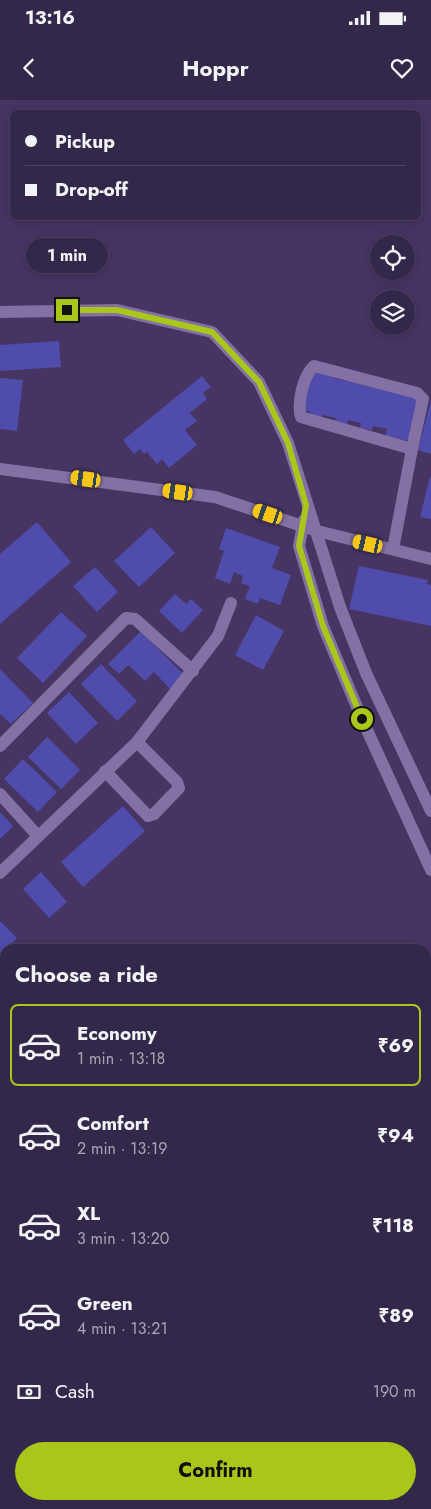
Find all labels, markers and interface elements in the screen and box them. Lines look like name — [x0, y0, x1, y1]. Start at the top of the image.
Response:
text: 13:16 — [25, 4, 75, 31]
text: Hoppr — [182, 52, 249, 84]
icon: back — [15, 54, 43, 82]
icon: heart — [388, 54, 416, 82]
text: Pickup — [55, 128, 115, 155]
text: Drop-off — [55, 176, 128, 203]
map controls — [370, 235, 415, 335]
button: locate — [370, 235, 415, 280]
callout: 1 min — [26, 238, 108, 272]
text: 1 min — [47, 244, 87, 267]
button: layers — [370, 290, 415, 335]
route end — [56, 299, 78, 321]
car — [70, 469, 101, 489]
car — [162, 482, 193, 502]
car — [251, 502, 284, 526]
car — [351, 533, 384, 555]
route start — [351, 708, 373, 730]
text: Choose a ride — [15, 958, 158, 990]
text: Economy — [77, 1020, 157, 1047]
icon: car — [17, 1023, 62, 1068]
text: ₹69 — [378, 1032, 414, 1059]
text: 1 min · 13:18 — [77, 1047, 165, 1070]
text: Comfort — [77, 1110, 149, 1137]
icon: car — [17, 1113, 62, 1158]
text: ₹94 — [377, 1122, 414, 1149]
text: 2 min · 13:19 — [77, 1137, 168, 1160]
text: XL — [77, 1200, 100, 1227]
icon: car — [17, 1203, 62, 1248]
text: ₹118 — [372, 1212, 414, 1239]
text: 3 min · 13:20 — [77, 1227, 169, 1250]
text: Green — [77, 1290, 133, 1317]
icon: car — [17, 1293, 62, 1338]
text: ₹89 — [379, 1302, 414, 1329]
text: 4 min · 13:21 — [77, 1317, 168, 1340]
icon: cash — [15, 1378, 43, 1406]
text: Cash — [55, 1378, 95, 1405]
text: 190 m — [373, 1380, 416, 1403]
button: Confirm — [15, 1442, 416, 1500]

